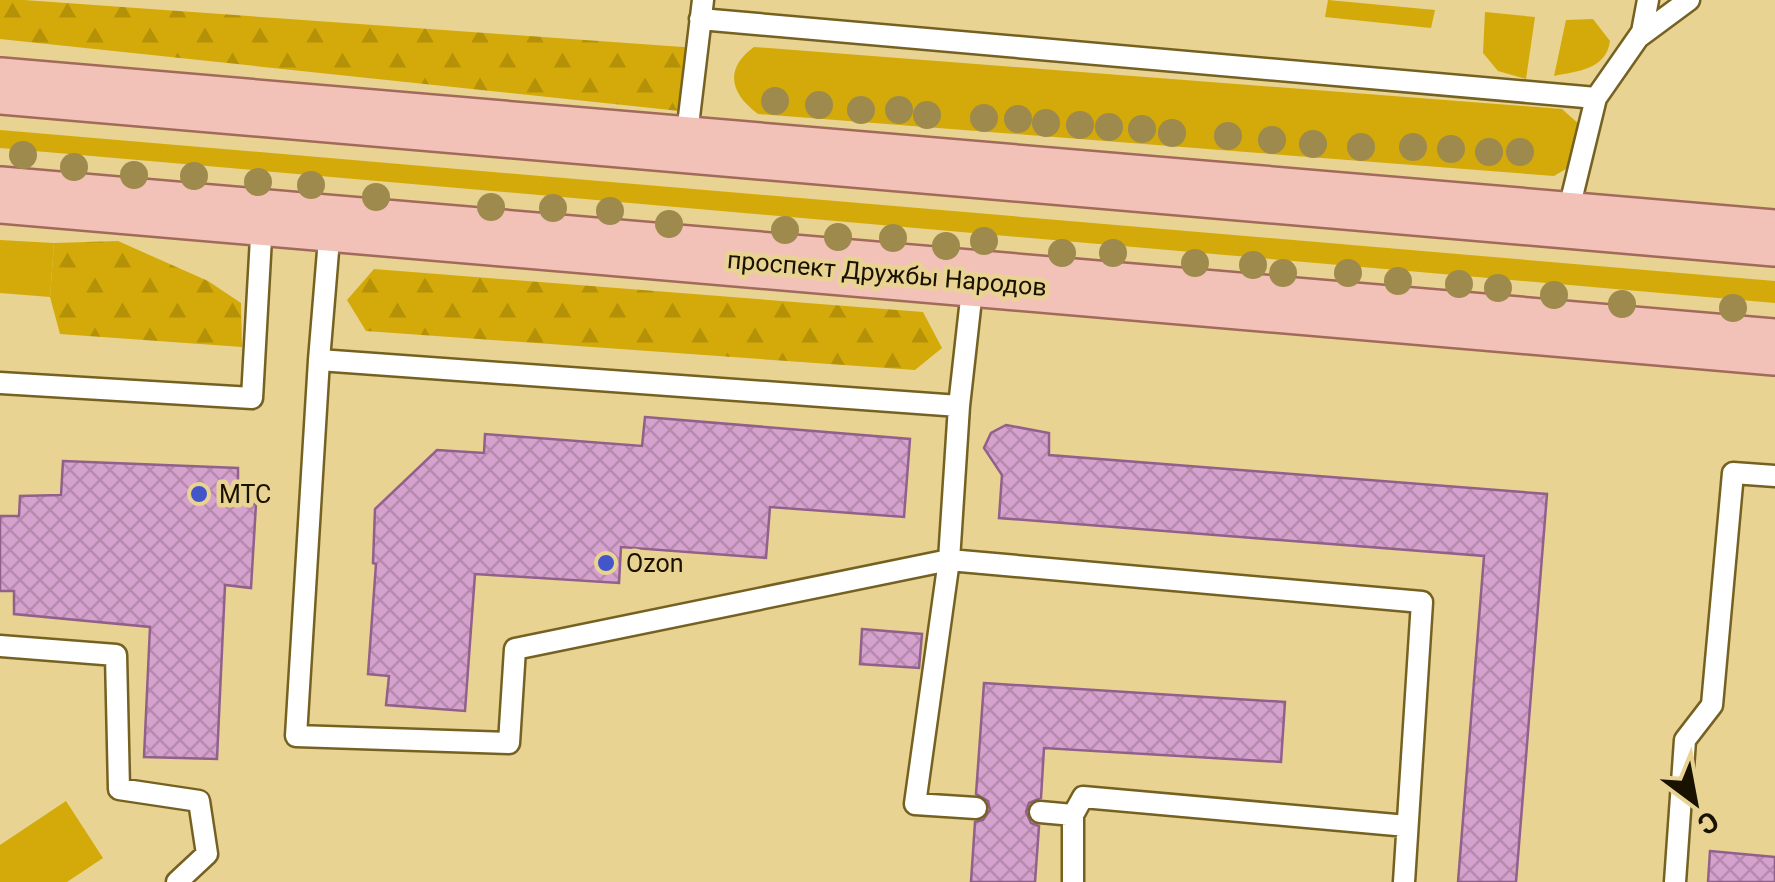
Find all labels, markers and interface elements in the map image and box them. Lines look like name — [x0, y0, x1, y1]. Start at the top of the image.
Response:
street label: проспект Дружбы Народов — [726, 245, 1048, 302]
place label: МТС — [219, 480, 271, 509]
marker: МТС — [188, 483, 210, 505]
place label: Ozon — [626, 549, 683, 578]
marker: Ozon — [595, 552, 617, 574]
north arrow — [1645, 752, 1745, 852]
text: С — [1691, 804, 1724, 842]

